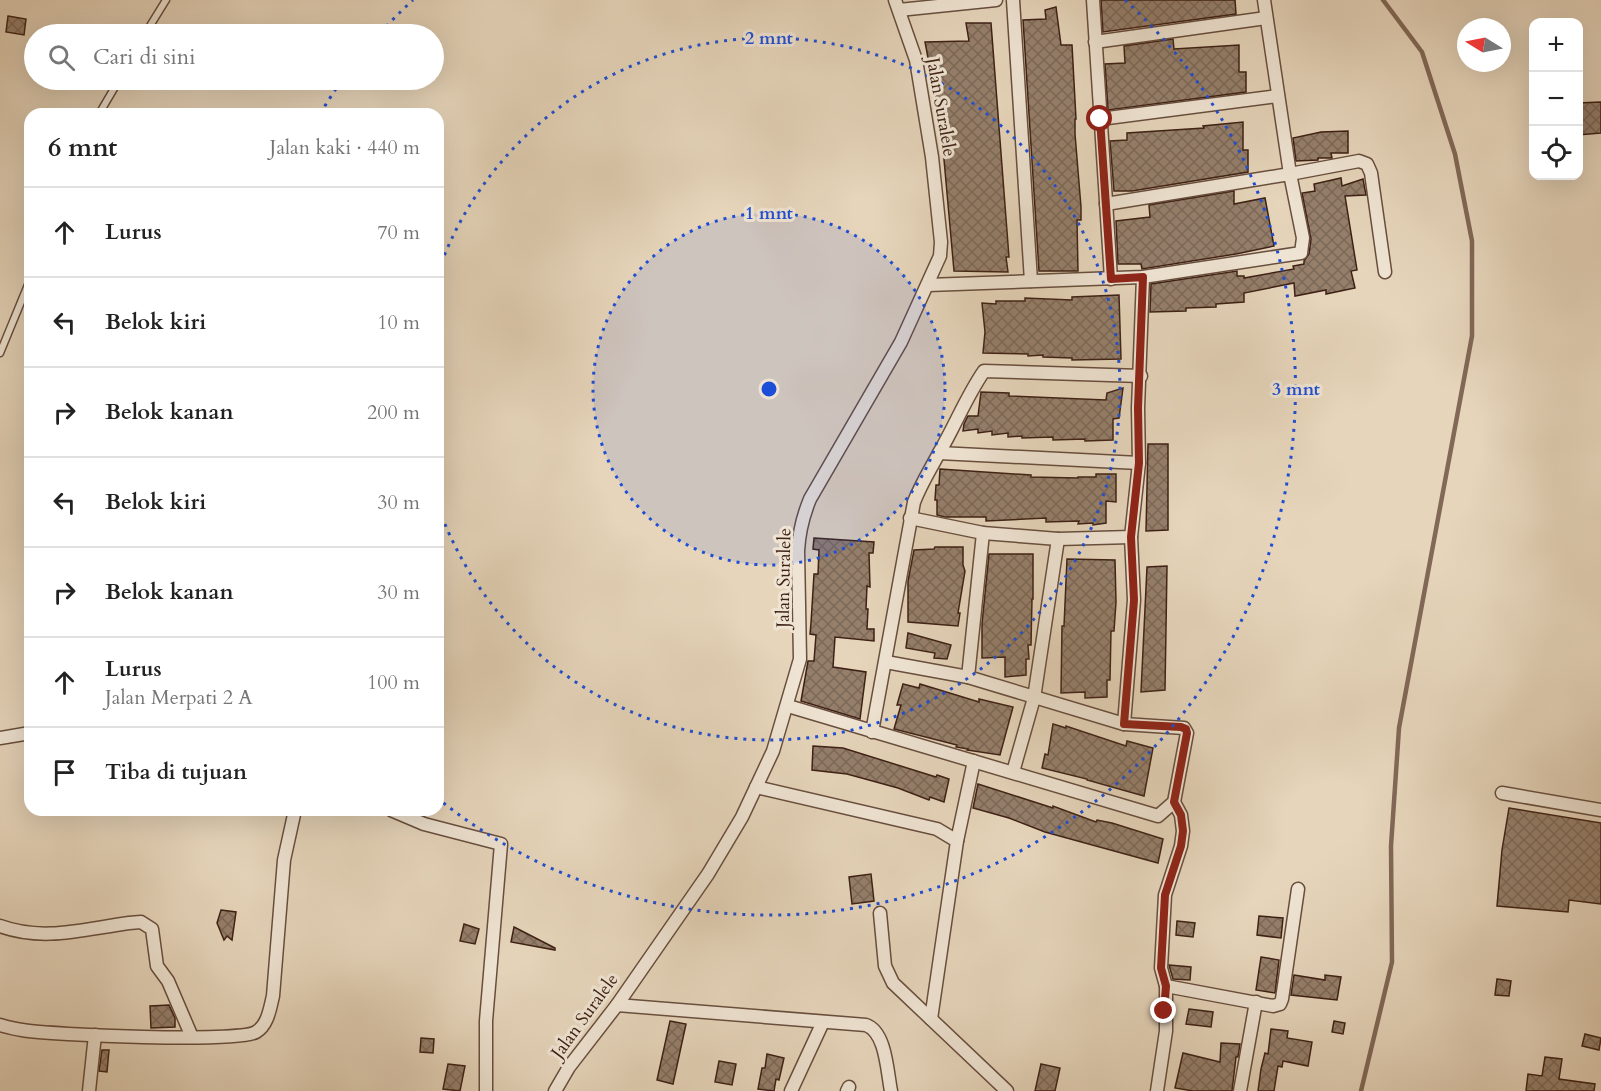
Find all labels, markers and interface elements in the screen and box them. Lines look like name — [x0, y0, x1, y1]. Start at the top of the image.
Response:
north arrow — [1457, 18, 1511, 72]
map controls — [1529, 18, 1583, 180]
button: + — [1529, 18, 1583, 72]
search box — [24, 24, 444, 90]
text: 2 mnt — [745, 26, 794, 51]
icon: search — [45, 41, 78, 74]
text: Cari di sini — [93, 42, 196, 72]
street label: Jalan Suralele — [919, 53, 962, 158]
button: − — [1529, 72, 1583, 126]
route start — [1086, 105, 1112, 131]
button: locate — [1529, 126, 1583, 180]
text: 6 mnt — [48, 130, 117, 165]
text: Jalan kaki · 440 m — [270, 134, 420, 161]
text: 1 mnt — [745, 201, 794, 226]
icon: ahead — [48, 216, 81, 249]
text: Lurus — [105, 217, 162, 247]
text: 70 m — [377, 219, 420, 246]
icon: left — [48, 306, 81, 339]
text: Belok kiri — [105, 307, 206, 337]
text: 10 m — [377, 309, 420, 336]
text: 3 mnt — [1272, 377, 1321, 402]
centre of rings — [759, 379, 779, 399]
icon: right — [48, 396, 81, 429]
text: Belok kanan — [105, 397, 234, 427]
text: 200 m — [367, 399, 420, 426]
icon: left — [48, 486, 81, 519]
text: Belok kiri — [105, 487, 206, 517]
text: 30 m — [377, 489, 420, 516]
street label: Jalan Suralele — [771, 528, 797, 631]
icon: right — [48, 576, 81, 609]
text: Belok kanan — [105, 577, 234, 607]
text: 30 m — [377, 579, 420, 606]
text: Lurus — [105, 654, 162, 684]
icon: ahead — [48, 666, 81, 699]
text: 100 m — [367, 669, 420, 696]
text: Jalan Merpati 2 A — [105, 684, 253, 711]
icon: arrive — [48, 756, 81, 789]
text: Tiba di tujuan — [105, 757, 247, 787]
street label: Jalan Suralele — [544, 968, 625, 1066]
route end — [1150, 997, 1176, 1023]

